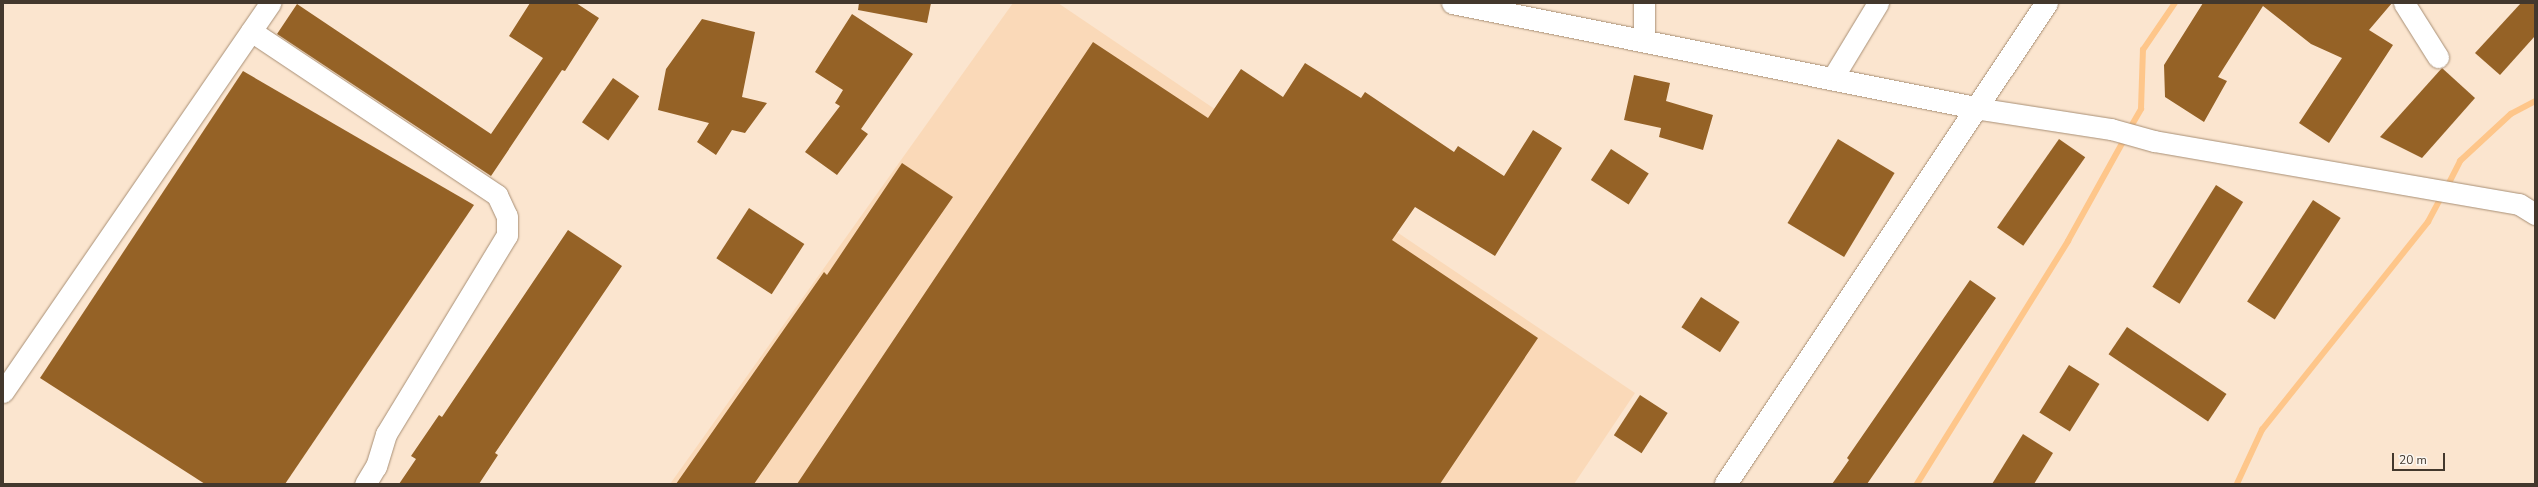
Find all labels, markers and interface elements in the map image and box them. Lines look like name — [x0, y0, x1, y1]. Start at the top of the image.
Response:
scale bar — [2394, 445, 2447, 471]
text: 20 m — [2399, 452, 2427, 468]

